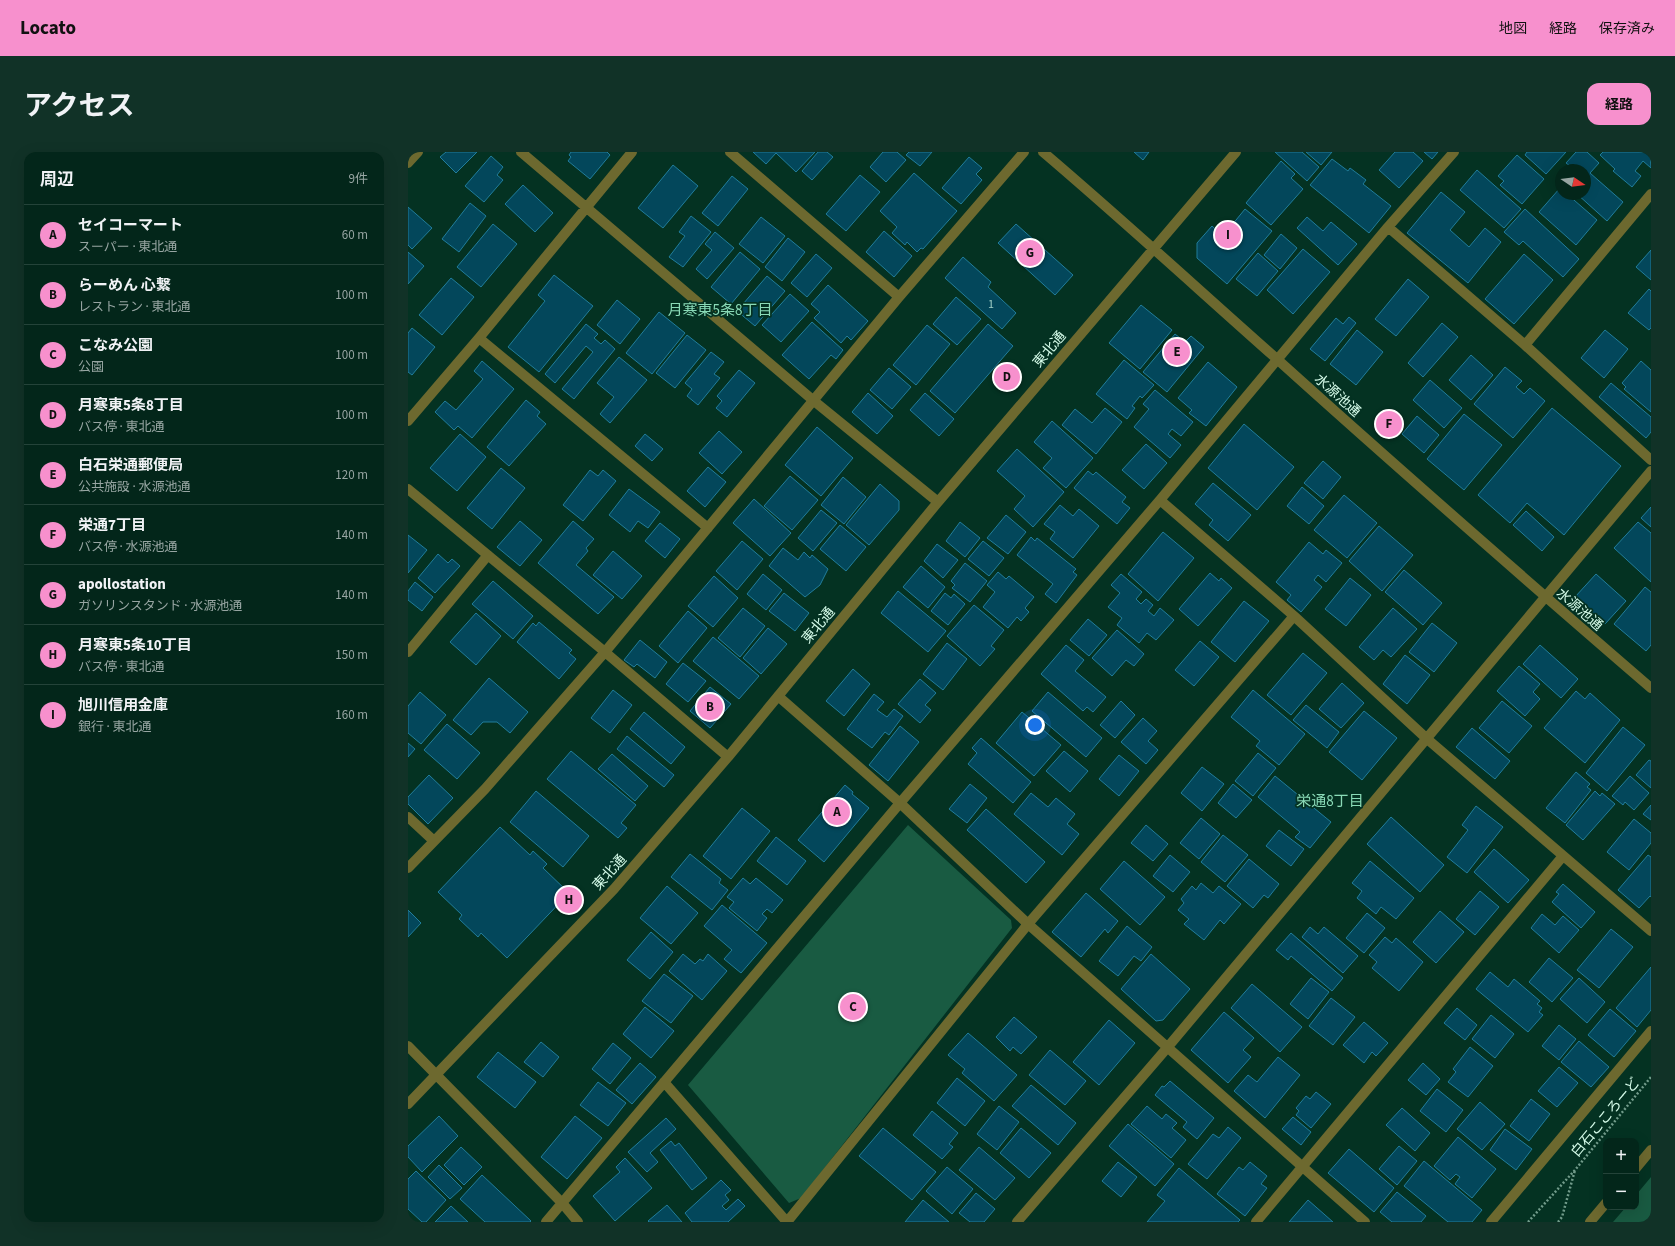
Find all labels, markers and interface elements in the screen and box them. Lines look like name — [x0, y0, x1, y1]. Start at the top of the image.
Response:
text: Locato — [20, 15, 76, 42]
text: 地図 — [1499, 19, 1527, 39]
text: 経路 — [1549, 19, 1577, 39]
text: 保存済み — [1599, 19, 1655, 39]
button: 経路 — [1587, 83, 1651, 125]
text: アクセス — [24, 86, 135, 126]
north arrow — [1555, 164, 1591, 200]
text: 周辺 — [40, 168, 74, 192]
text: 9件 — [349, 170, 368, 188]
text: セイコーマート — [78, 215, 183, 236]
pin: I — [1215, 220, 1241, 250]
text: A — [49, 226, 57, 244]
text: 60 m — [342, 226, 368, 244]
text: スーパー · 東北通 — [78, 238, 177, 256]
pin: G — [1017, 238, 1043, 268]
text: らーめん 心繋 — [78, 275, 171, 296]
text: B — [49, 286, 57, 304]
text: 100 m — [335, 286, 368, 304]
house number: 1 — [988, 296, 994, 313]
text: レストラン · 東北通 — [78, 298, 190, 316]
district label: 月寒東5条8丁目 — [668, 300, 772, 321]
street label: 東北通 — [1029, 327, 1071, 372]
text: こなみ公園 — [78, 335, 153, 356]
pin: E — [1164, 337, 1190, 367]
text: C — [49, 346, 57, 364]
text: 100 m — [335, 346, 368, 364]
text: 公園 — [78, 358, 104, 376]
pin: D — [994, 362, 1020, 392]
street label: 水源池通 — [1310, 370, 1365, 422]
text: 月寒東5条8丁目 — [78, 395, 184, 416]
text: D — [49, 406, 57, 424]
text: 100 m — [335, 406, 368, 424]
pin: F — [1376, 409, 1402, 439]
text: バス停 · 東北通 — [78, 418, 164, 436]
text: 白石栄通郵便局 — [78, 455, 183, 476]
text: E — [49, 466, 57, 484]
text: 120 m — [335, 466, 368, 484]
text: 公共施設 · 水源池通 — [78, 478, 190, 496]
text: 栄通7丁目 — [78, 515, 146, 536]
text: F — [50, 526, 56, 544]
text: 140 m — [335, 526, 368, 544]
text: バス停 · 水源池通 — [78, 538, 177, 556]
text: apollostation — [78, 574, 166, 595]
street label: 水源池通 — [1552, 584, 1607, 636]
text: G — [49, 586, 57, 604]
text: 140 m — [335, 586, 368, 604]
text: ガソリンスタンド · 水源池通 — [78, 597, 242, 615]
street label: 東北通 — [798, 603, 840, 648]
text: 月寒東5条10丁目 — [78, 635, 192, 656]
text: H — [49, 646, 57, 664]
text: 150 m — [335, 646, 368, 664]
text: バス停 · 東北通 — [78, 658, 164, 676]
pin: B — [697, 692, 723, 722]
text: 旭川信用金庫 — [78, 695, 168, 716]
text: I — [51, 706, 55, 724]
text: 160 m — [335, 706, 368, 724]
your location — [1025, 715, 1045, 735]
text: 銀行 · 東北通 — [78, 718, 151, 736]
district label: 栄通8丁目 — [1296, 791, 1364, 812]
pin: A — [824, 797, 850, 827]
street label: 東北通 — [588, 850, 631, 895]
pin: H — [556, 885, 582, 915]
pin: C — [840, 992, 866, 1022]
street label: 白石こころーど — [1567, 1074, 1645, 1162]
map controls — [1603, 1138, 1639, 1210]
button: + — [1603, 1138, 1639, 1174]
button: − — [1603, 1174, 1639, 1210]

